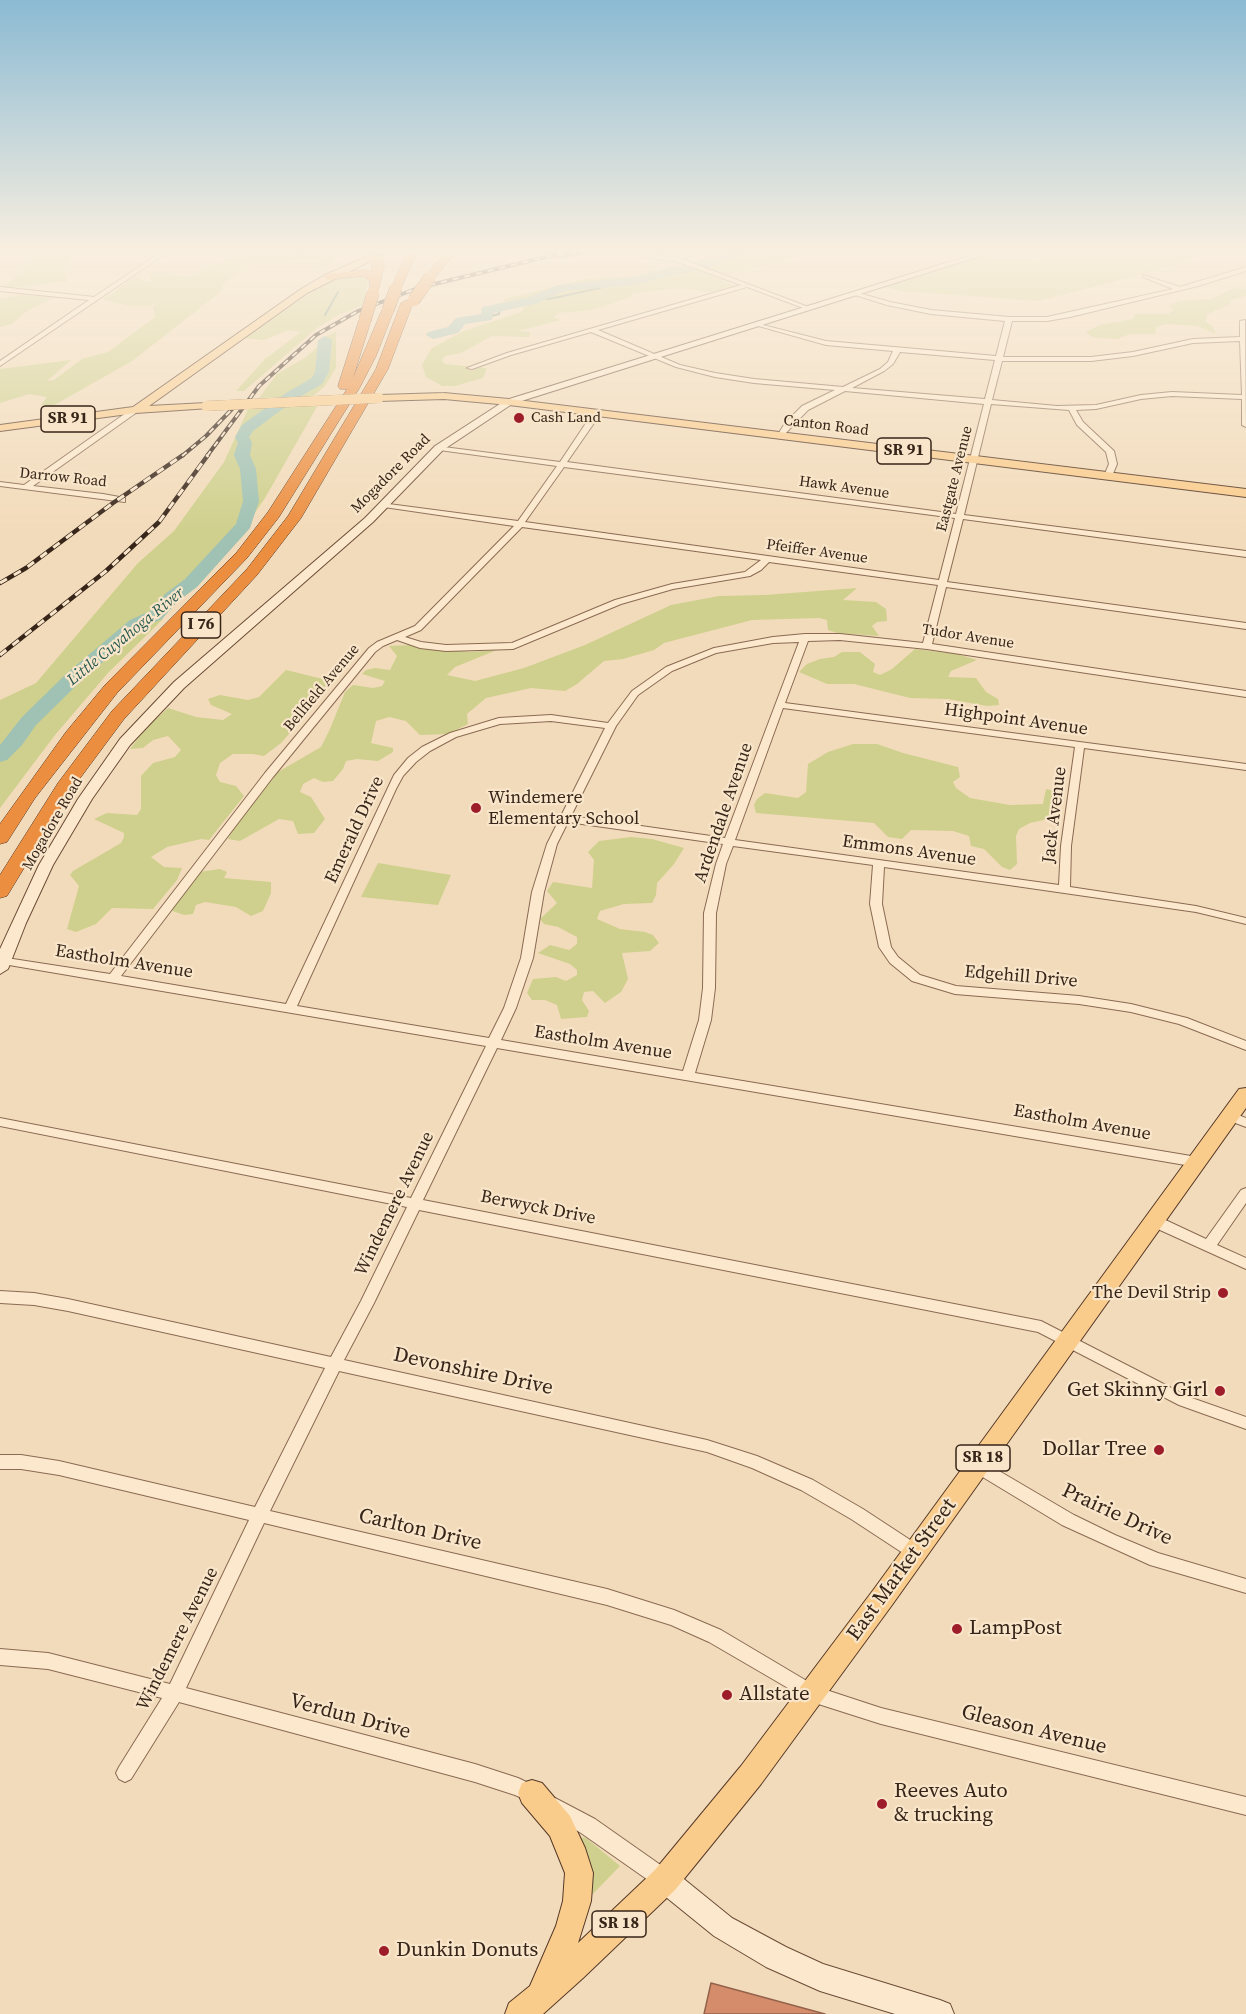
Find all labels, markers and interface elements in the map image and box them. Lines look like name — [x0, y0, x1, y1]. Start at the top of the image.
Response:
road number: SR 91 — [41, 406, 95, 432]
place label: Cash Land — [531, 409, 601, 427]
marker: Cash Land — [512, 411, 526, 425]
street label: Canton Road — [782, 412, 870, 440]
street label: Eastgate Avenue — [933, 424, 977, 534]
street label: Mogadore Road — [348, 431, 434, 517]
road number: SR 91 — [877, 438, 931, 464]
street label: Darrow Road — [18, 464, 108, 492]
street label: Hawk Avenue — [798, 473, 890, 503]
street label: Pfeiffer Avenue — [765, 536, 869, 568]
water label: Little Cuyahoga River — [64, 584, 188, 690]
road number: I 76 — [182, 612, 220, 638]
street label: Tudor Avenue — [921, 621, 1015, 653]
street label: Bellfield Avenue — [280, 641, 364, 735]
street label: Highpoint Avenue — [943, 699, 1089, 741]
street label: Ardendale Avenue — [690, 740, 758, 886]
street label: Jack Avenue — [1038, 765, 1072, 865]
street label: Emerald Drive — [321, 773, 389, 887]
street label: Mogadore Road — [19, 774, 87, 874]
place label: Windemere Elementary School — [488, 787, 639, 830]
marker: Windemere Elementary School — [469, 801, 483, 815]
street label: Emmons Avenue — [841, 831, 977, 871]
street label: Eastholm Avenue — [54, 940, 194, 984]
street label: Edgehill Drive — [964, 961, 1078, 993]
street label: Eastholm Avenue — [533, 1021, 673, 1065]
street label: Eastholm Avenue — [1012, 1100, 1152, 1146]
street label: Windemere Avenue — [351, 1128, 439, 1280]
street label: Berwyck Drive — [478, 1186, 598, 1230]
place label: The Devil Strip — [1092, 1282, 1211, 1304]
marker: The Devil Strip — [1216, 1286, 1230, 1300]
street label: Devonshire Drive — [391, 1343, 555, 1401]
place label: Get Skinny Girl — [1067, 1378, 1208, 1404]
marker: Get Skinny Girl — [1213, 1384, 1227, 1398]
place label: Dollar Tree — [1042, 1437, 1147, 1463]
marker: Dollar Tree — [1152, 1443, 1166, 1457]
road number: SR 18 — [956, 1445, 1010, 1471]
street label: Prairie Drive — [1058, 1478, 1176, 1552]
street label: East Market Street — [842, 1494, 962, 1646]
street label: Carlton Drive — [356, 1504, 484, 1556]
street label: Windemere Avenue — [133, 1564, 223, 1714]
place label: LampPost — [969, 1616, 1062, 1642]
marker: LampPost — [950, 1622, 964, 1636]
place label: Allstate — [739, 1682, 810, 1708]
marker: Allstate — [720, 1688, 734, 1702]
street label: Verdun Drive — [287, 1689, 413, 1745]
street label: Gleason Avenue — [959, 1700, 1109, 1760]
place label: Reeves Auto & trucking — [894, 1779, 1008, 1829]
marker: Reeves Auto & trucking — [875, 1797, 889, 1811]
road number: SR 18 — [592, 1911, 646, 1937]
place label: Dunkin Donuts — [396, 1938, 538, 1964]
marker: Dunkin Donuts — [377, 1944, 391, 1958]

